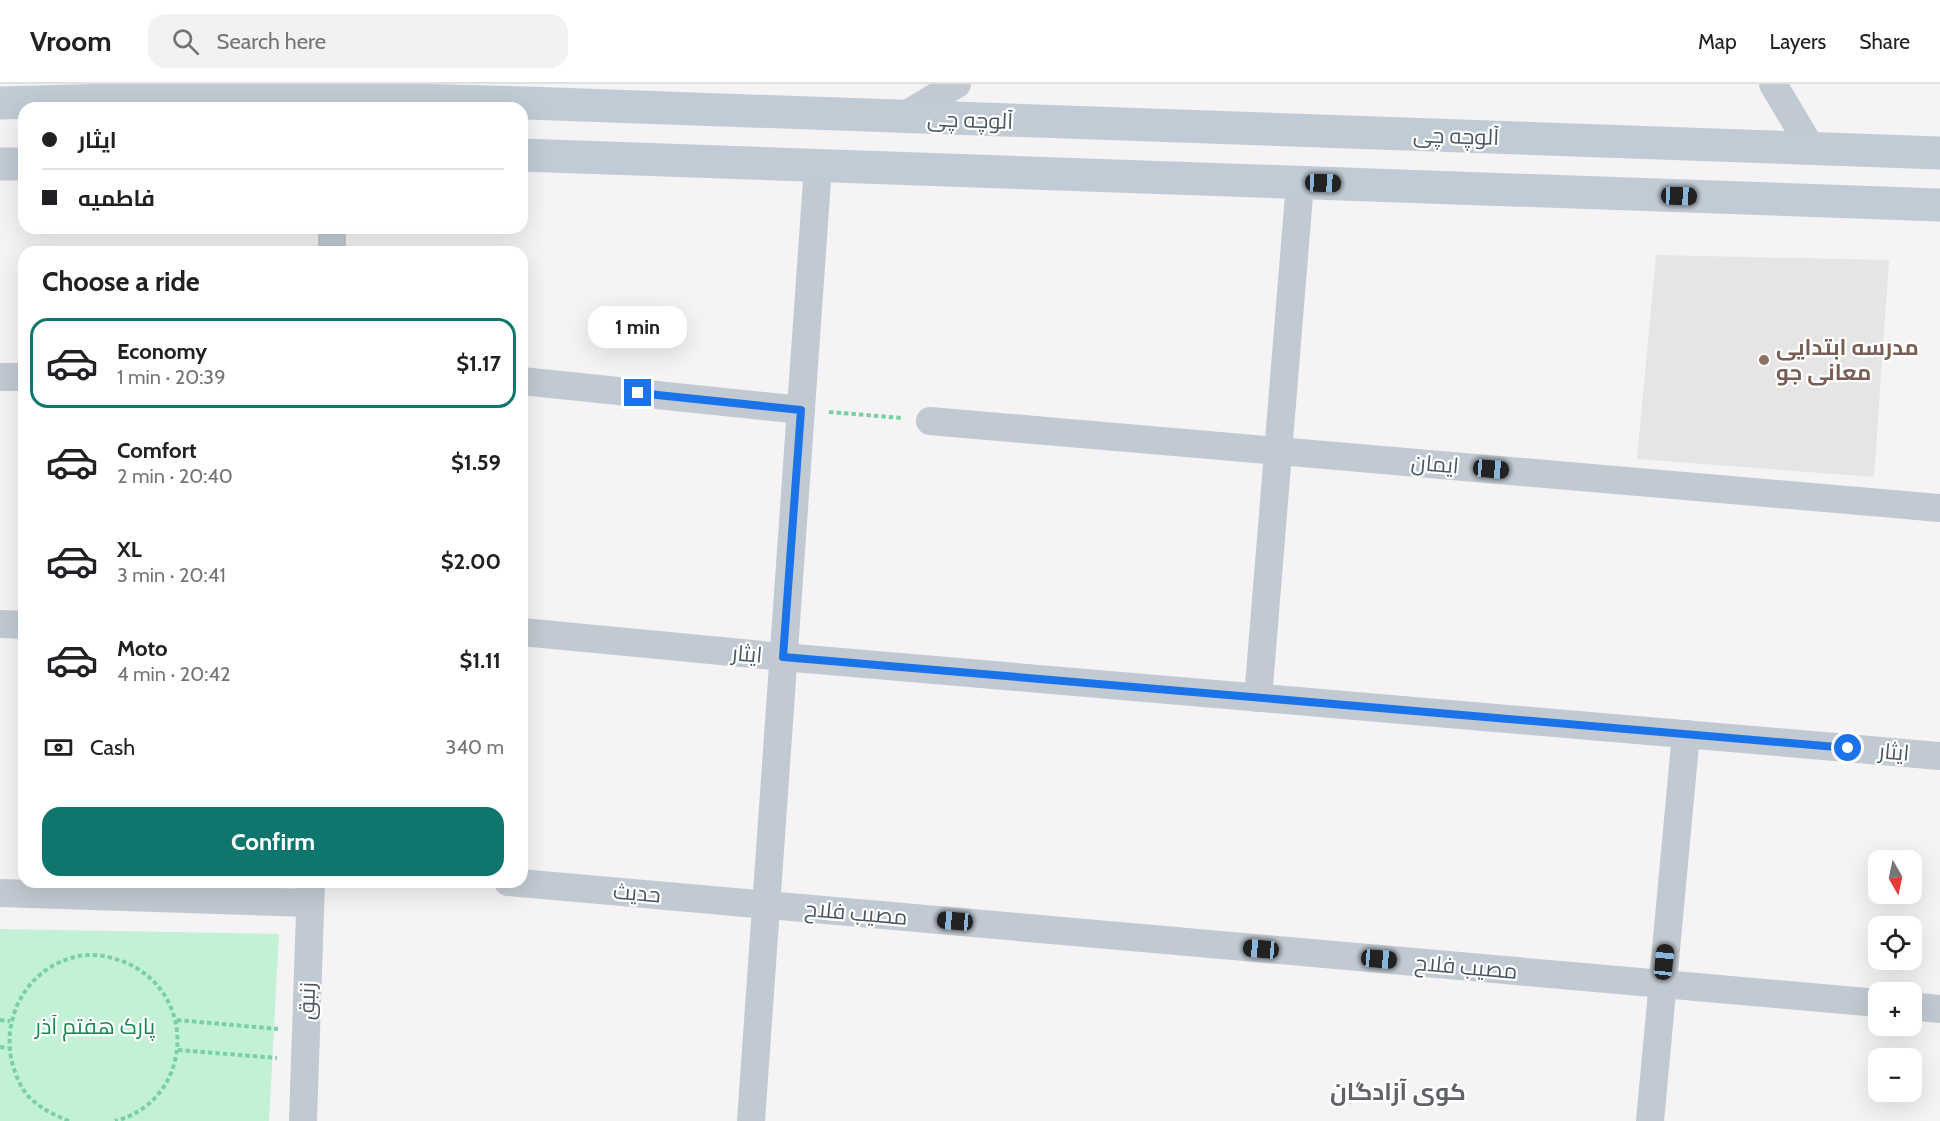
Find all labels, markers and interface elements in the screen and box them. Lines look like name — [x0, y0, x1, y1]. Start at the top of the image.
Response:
search box — [148, 14, 568, 68]
text: Vroom — [30, 24, 112, 58]
icon: search — [169, 25, 202, 58]
text: Search here — [217, 28, 326, 55]
text: Map — [1698, 29, 1737, 54]
text: Layers — [1770, 29, 1826, 54]
text: Share — [1859, 29, 1910, 54]
street label: آلوچه چی — [926, 105, 1014, 136]
street label: آلوچه چی — [1412, 121, 1500, 152]
text: ایثار — [78, 127, 117, 154]
car — [1305, 173, 1341, 193]
text: فاطمیه — [78, 185, 155, 212]
car — [1661, 186, 1697, 206]
text: Choose a ride — [42, 265, 200, 298]
callout: 1 min — [588, 306, 688, 348]
text: 1 min — [615, 315, 660, 339]
place label: مدرسه ابتدایی معانی جو — [1776, 334, 1919, 386]
icon: car — [45, 336, 99, 390]
text: Economy — [117, 338, 207, 365]
text: $1.17 — [456, 350, 501, 377]
marker: مدرسه ابتدایی معانی جو — [1757, 353, 1771, 367]
text: 1 min · 20:39 — [117, 365, 226, 389]
route end — [624, 379, 651, 406]
icon: car — [45, 435, 99, 489]
text: Comfort — [117, 437, 196, 464]
street label: ایمان — [1410, 448, 1460, 480]
text: $1.59 — [451, 449, 501, 476]
car — [1472, 458, 1510, 480]
text: 2 min · 20:40 — [117, 464, 233, 488]
icon: car — [45, 534, 99, 588]
text: XL — [117, 536, 142, 563]
text: $2.00 — [441, 548, 501, 575]
text: 3 min · 20:41 — [117, 563, 226, 587]
icon: car — [45, 633, 99, 687]
text: Moto — [117, 635, 168, 662]
street label: ایثار — [729, 639, 763, 669]
text: $1.11 — [459, 647, 501, 674]
text: 4 min · 20:42 — [117, 662, 230, 686]
icon: cash — [42, 731, 75, 764]
text: Cash — [90, 734, 135, 761]
route start — [1834, 734, 1861, 761]
text: 340 m — [446, 735, 504, 759]
street label: ایثار — [1876, 737, 1910, 767]
button: Confirm — [42, 807, 504, 876]
north arrow — [1868, 850, 1922, 904]
map controls — [1868, 850, 1922, 1102]
street label: حدیث — [612, 877, 662, 909]
street label: مصیب فلاح — [803, 895, 909, 932]
car — [936, 910, 974, 932]
button: locate — [1868, 916, 1922, 970]
car — [1242, 938, 1280, 960]
car — [1653, 943, 1675, 981]
car — [1360, 948, 1398, 970]
street label: مصیب فلاح — [1413, 949, 1519, 986]
street label: زنبق — [293, 982, 321, 1020]
button: + — [1868, 982, 1922, 1036]
park label: پارک هفتم آذر — [33, 1013, 155, 1042]
button: − — [1868, 1048, 1922, 1102]
district label: کوی آزادگان — [1330, 1077, 1466, 1106]

